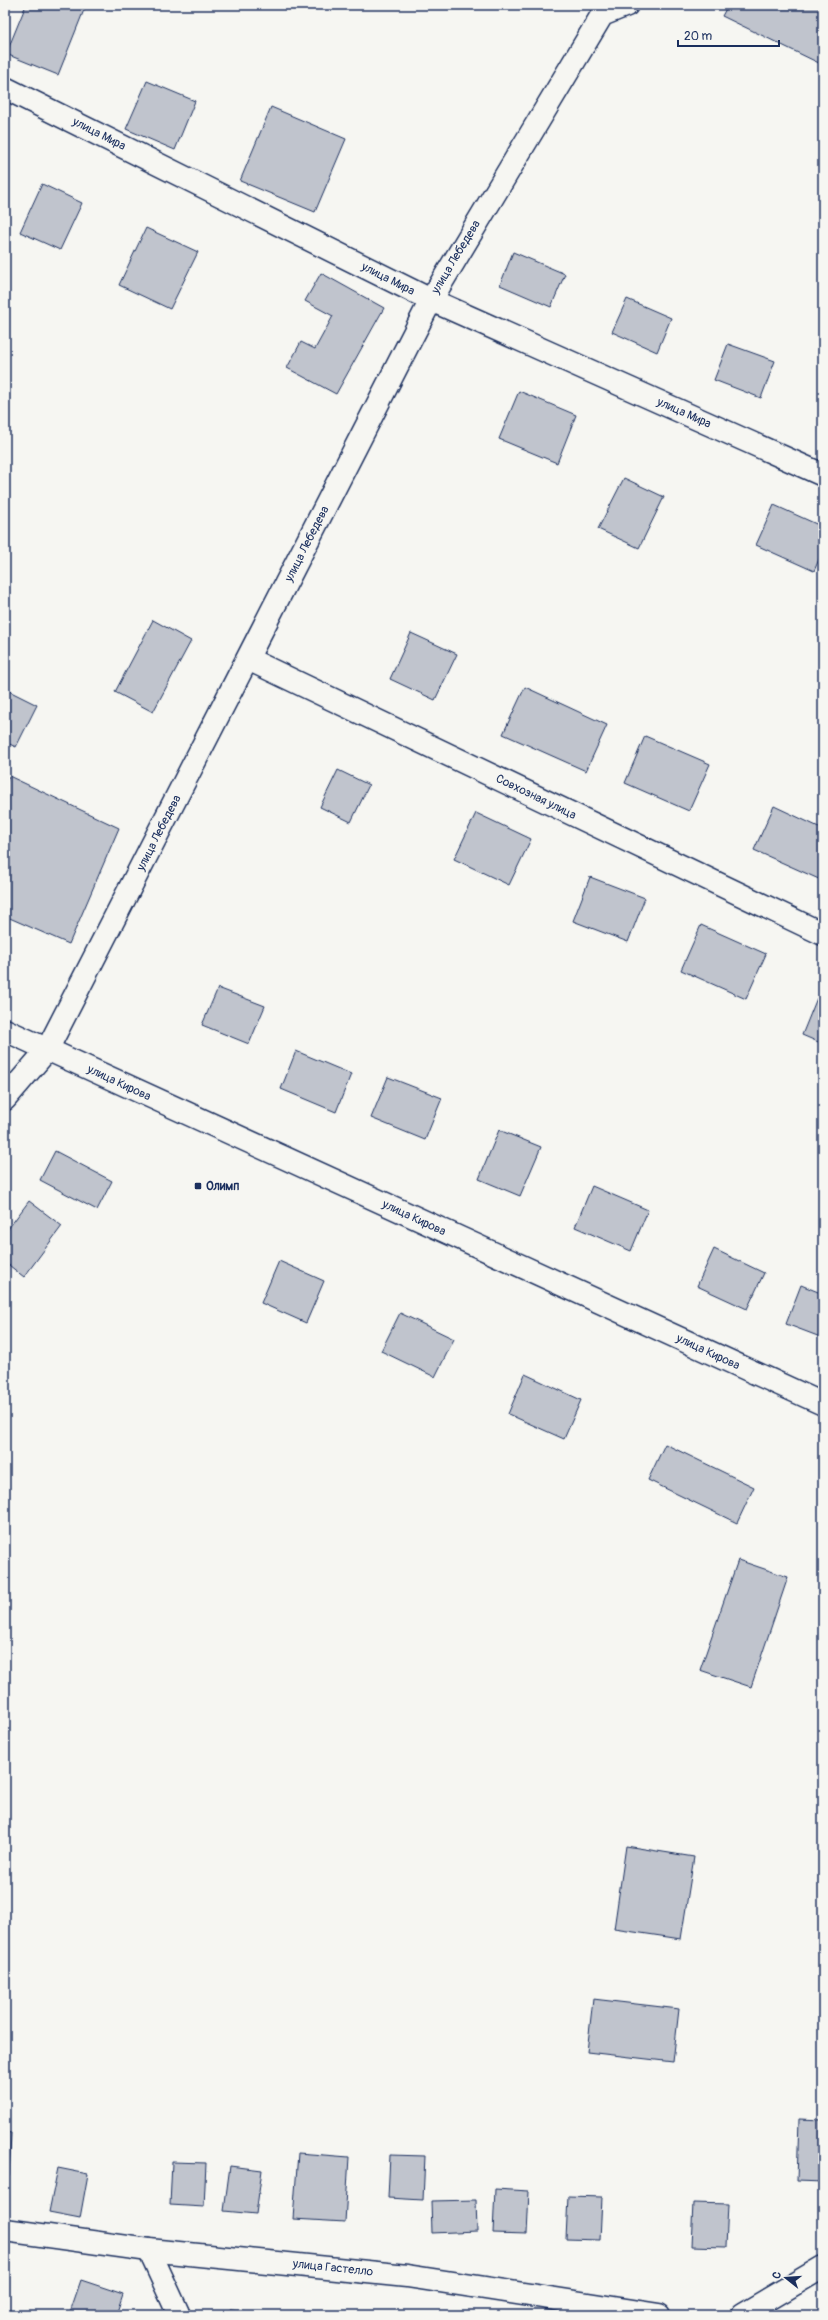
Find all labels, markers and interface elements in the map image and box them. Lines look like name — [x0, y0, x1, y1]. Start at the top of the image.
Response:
scale bar — [678, 22, 779, 48]
text: 20 m — [684, 29, 713, 44]
street label: улица Мира — [69, 114, 128, 154]
street label: улица Лебедева — [428, 217, 484, 297]
street label: улица Мира — [358, 259, 417, 299]
street label: улица Мира — [654, 394, 714, 432]
street label: улица Лебедева — [281, 503, 333, 585]
street label: Совхозная улица — [493, 771, 579, 823]
street label: улица Лебедева — [133, 792, 185, 874]
street label: улица Кирова — [84, 1061, 154, 1104]
place label: Олимп — [206, 1179, 239, 1194]
marker: Олимп — [193, 1181, 203, 1191]
street label: улица Кирова — [379, 1196, 449, 1239]
street label: улица Кирова — [673, 1330, 743, 1373]
street label: улица Гастелло — [291, 2256, 374, 2280]
north arrow — [766, 2258, 806, 2298]
text: С — [770, 2270, 784, 2280]

